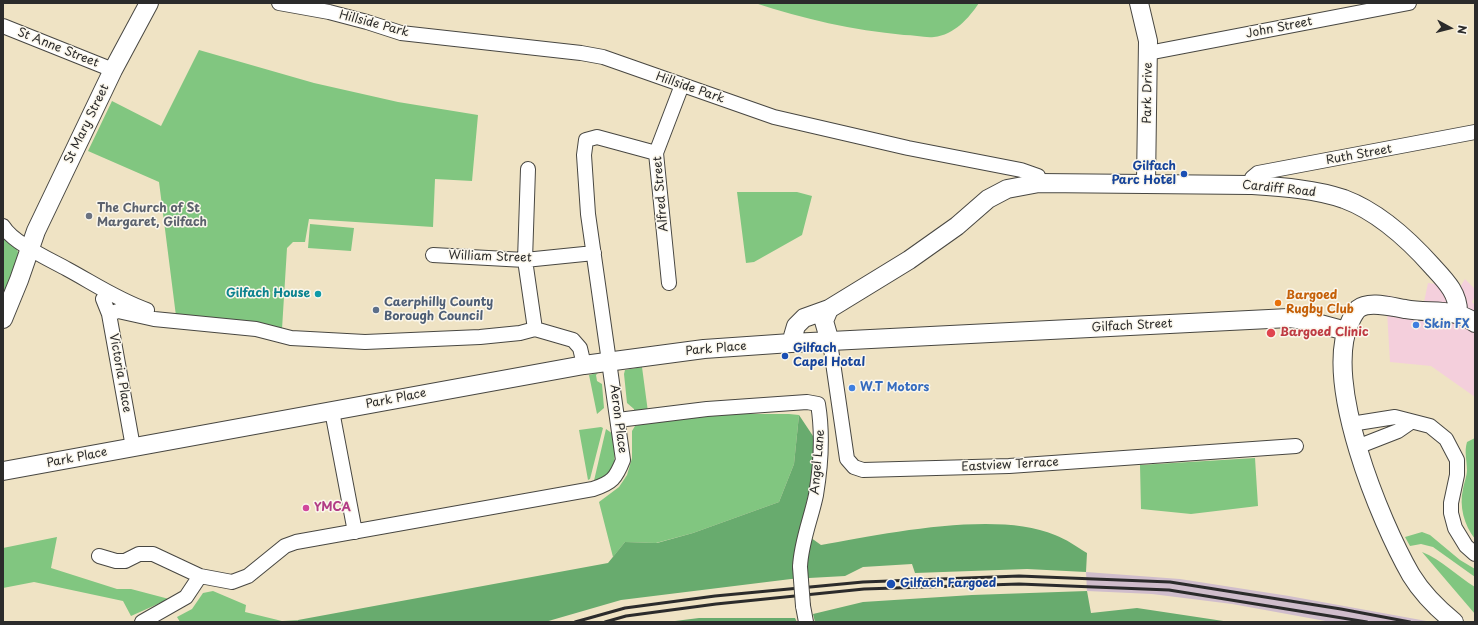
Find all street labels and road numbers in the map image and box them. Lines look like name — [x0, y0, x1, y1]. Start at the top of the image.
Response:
street label: Hillside Park — [337, 8, 411, 40]
street label: John Street — [1244, 14, 1314, 42]
street label: St Anne Street — [15, 25, 101, 71]
street label: Park Drive — [1140, 62, 1156, 124]
street label: Hillside Park — [654, 70, 726, 106]
street label: St Mary Street — [62, 82, 112, 166]
street label: Ruth Street — [1325, 142, 1393, 168]
street label: Alfred Street — [651, 156, 671, 232]
street label: Cardiff Road — [1241, 178, 1317, 200]
street label: William Street — [448, 248, 532, 266]
street label: Gilfach Street — [1091, 317, 1173, 335]
street label: Victoria Place — [106, 332, 134, 414]
street label: Park Place — [685, 339, 747, 359]
street label: Aeron Place — [607, 384, 629, 454]
street label: Park Place — [365, 386, 427, 412]
street label: Angel Lane — [808, 429, 828, 495]
street label: Park Place — [46, 445, 108, 471]
street label: Eastview Terrace — [961, 455, 1059, 475]

